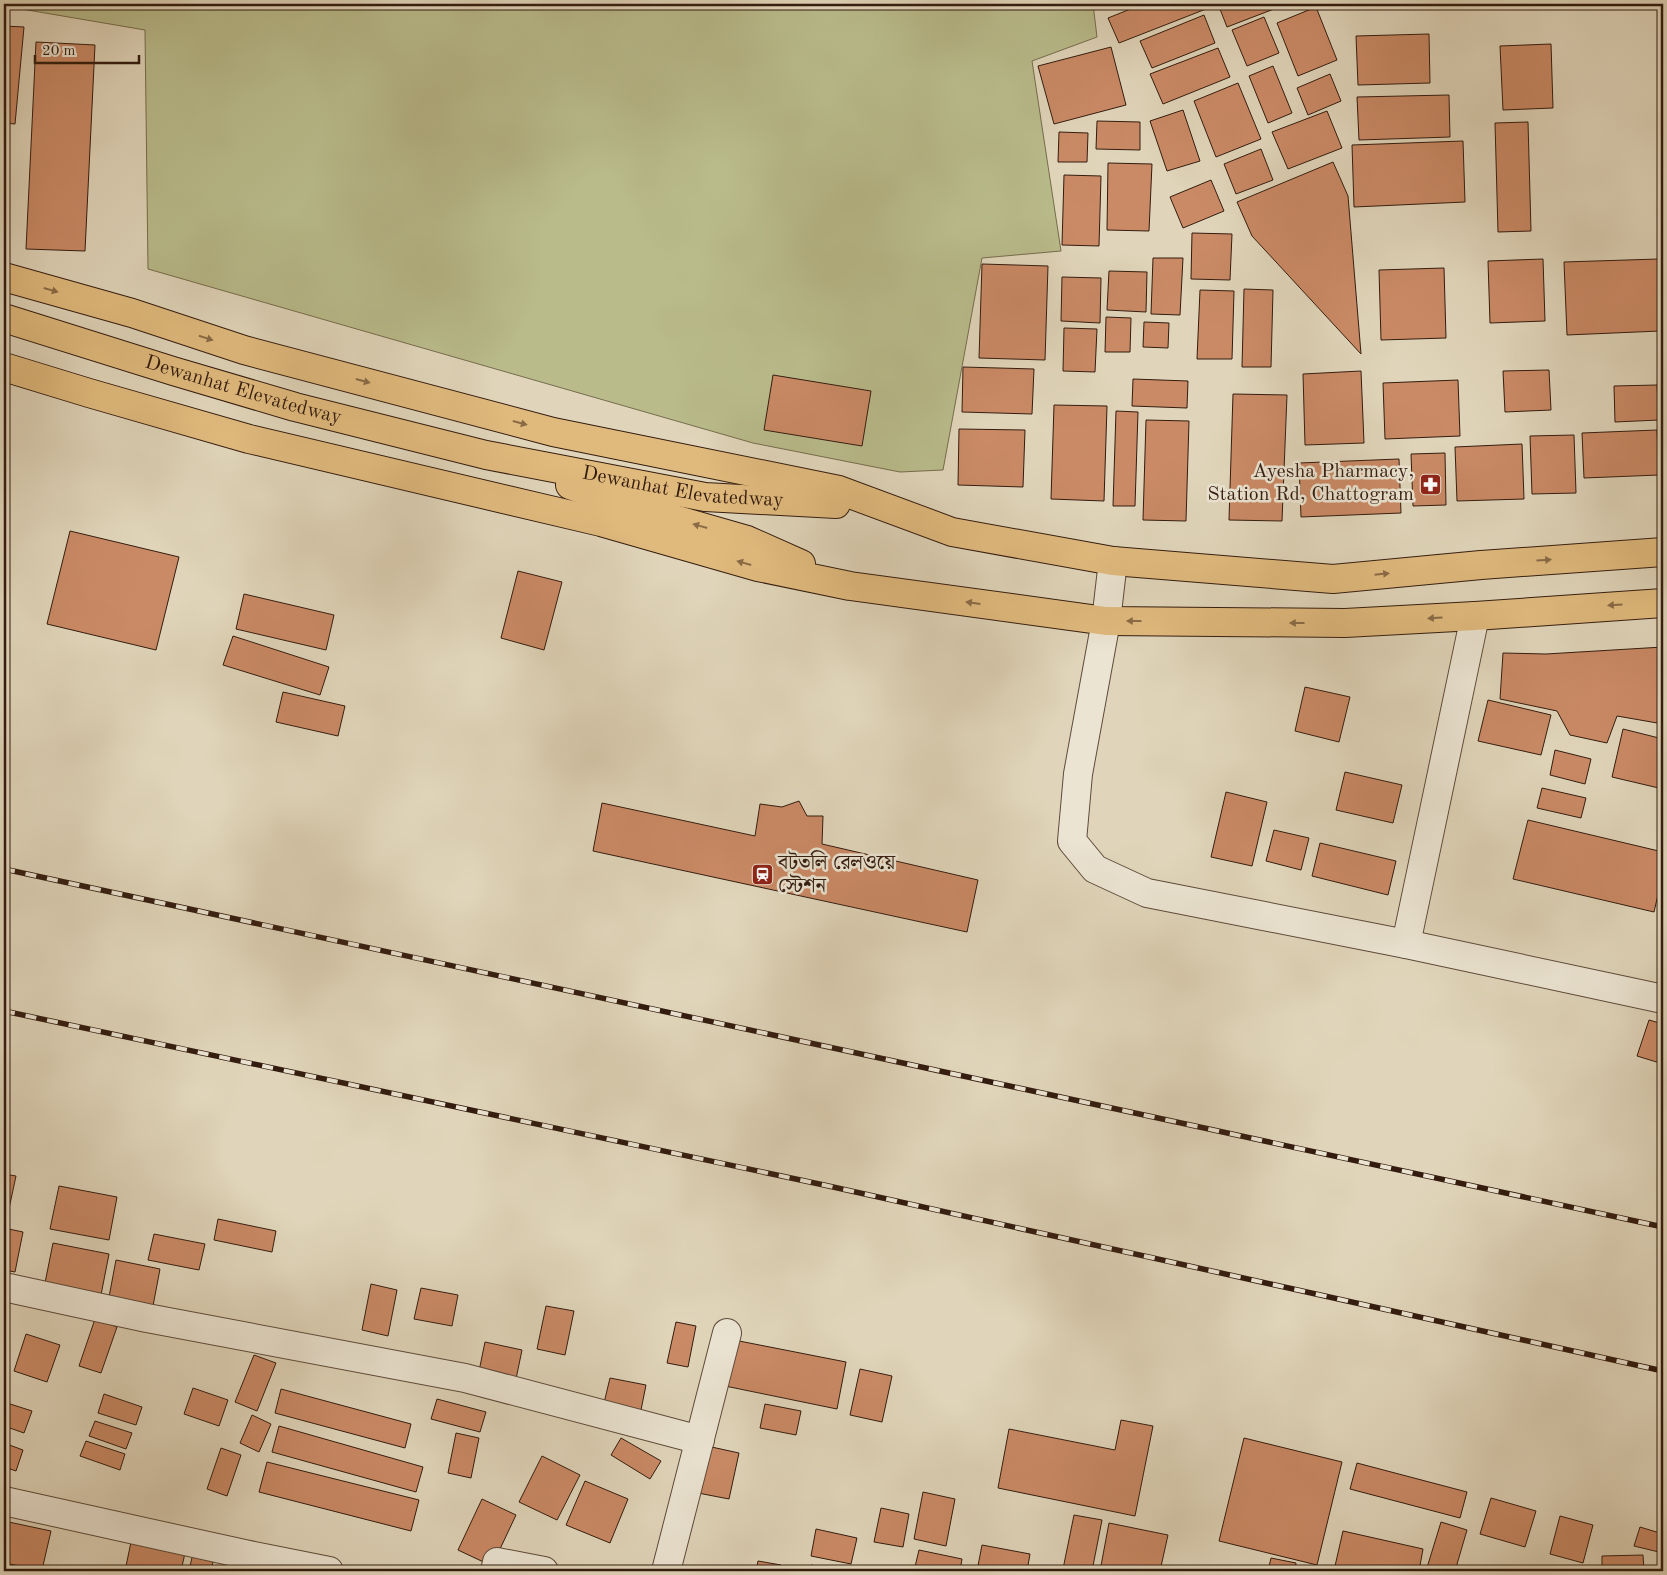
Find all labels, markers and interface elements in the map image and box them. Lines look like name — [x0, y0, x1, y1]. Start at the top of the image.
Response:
scale bar — [35, 32, 139, 64]
text: 20 m — [42, 44, 76, 59]
one-way arrow — [43, 287, 58, 295]
one-way arrow — [199, 334, 214, 342]
street label: Dewanhat Elevatedway — [142, 353, 344, 428]
one-way arrow — [355, 378, 370, 386]
one-way arrow — [512, 419, 527, 427]
place label: Ayesha Pharmacy, Station Rd, Chattogram — [1207, 462, 1414, 505]
street label: Dewanhat Elevatedway — [580, 464, 784, 511]
pharmacy icon: Ayesha Pharmacy, Station Rd, Chattogram — [1418, 472, 1442, 496]
one-way arrow — [692, 522, 707, 530]
one-way arrow — [1536, 556, 1552, 564]
one-way arrow — [737, 558, 752, 566]
one-way arrow — [1374, 570, 1390, 578]
one-way arrow — [965, 598, 981, 606]
one-way arrow — [1606, 602, 1622, 610]
one-way arrow — [1427, 615, 1443, 623]
one-way arrow — [1126, 617, 1142, 625]
one-way arrow — [1288, 618, 1304, 626]
place label: বটতলি রেলওয়ে স্টেশন — [777, 850, 896, 897]
station icon: বটতলি রেলওয়ে স্টেশন — [750, 863, 774, 887]

